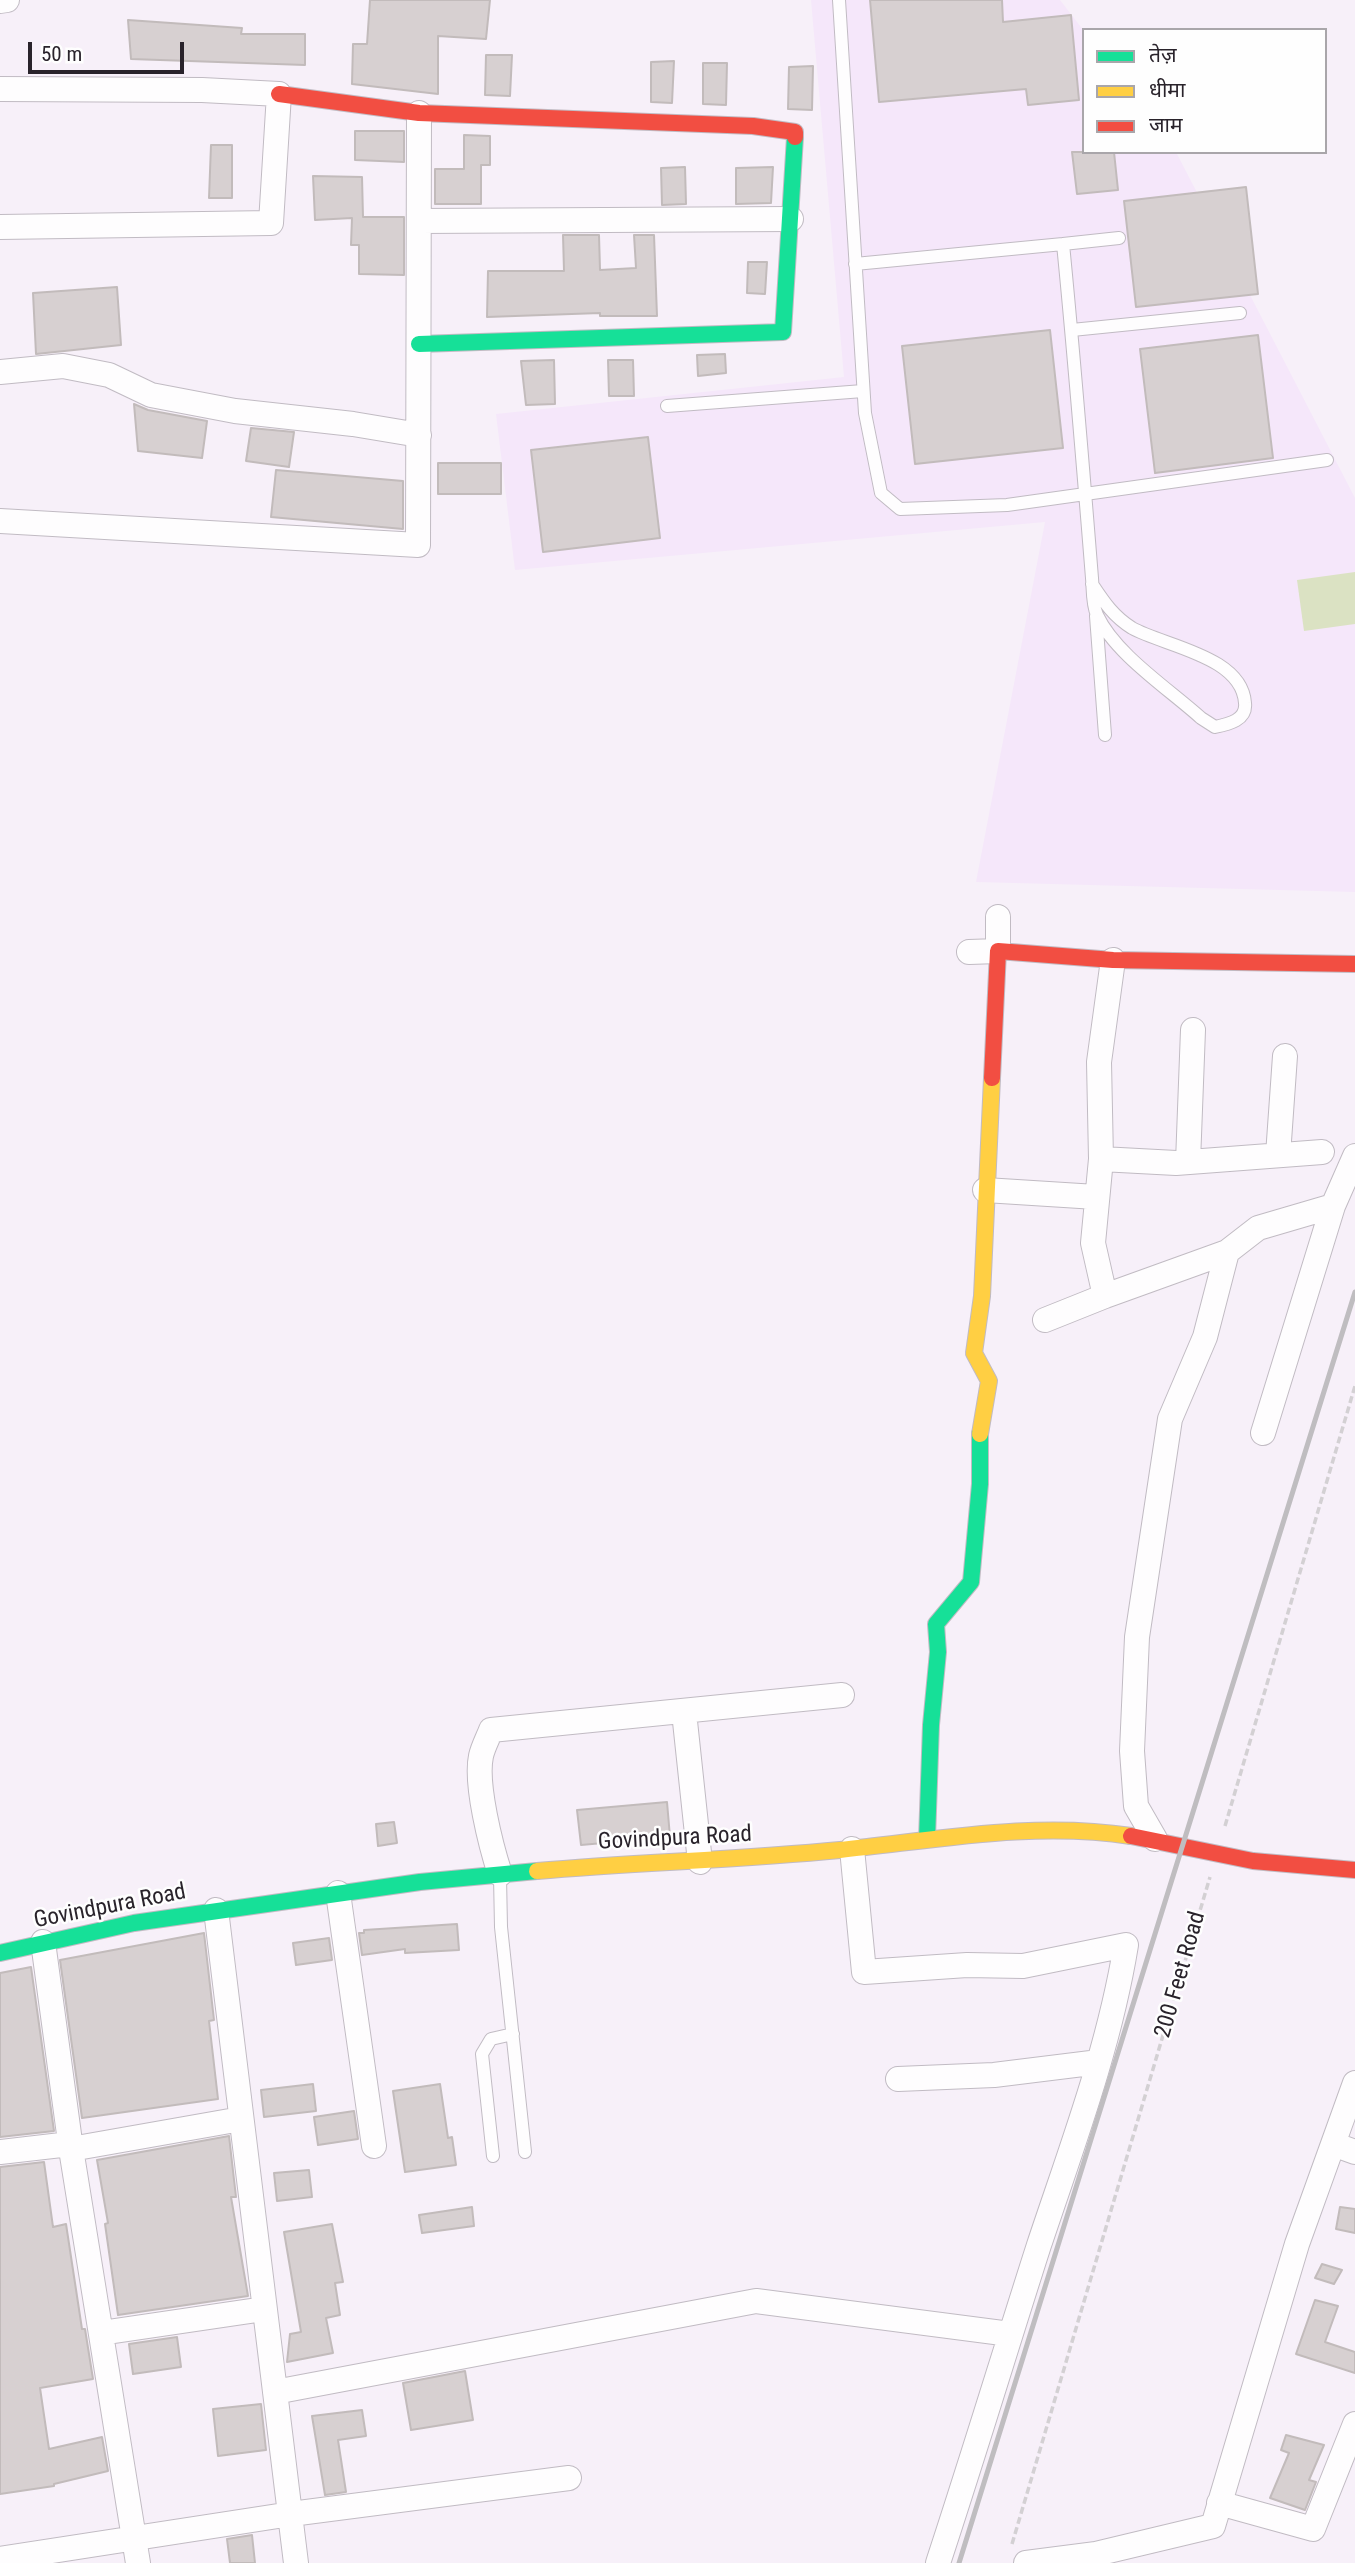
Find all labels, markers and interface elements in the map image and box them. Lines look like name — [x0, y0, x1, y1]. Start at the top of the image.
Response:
scale bar — [32, 28, 187, 72]
legend — [1082, 28, 1327, 154]
text: 50 m — [41, 42, 82, 66]
text: तेज़ — [1149, 43, 1177, 67]
text: धीमा — [1149, 78, 1185, 102]
text: जाम — [1149, 113, 1183, 137]
street label: Govindpura Road — [597, 1821, 753, 1857]
street label: Govindpura Road — [32, 1879, 188, 1935]
street label: 200 Feet Road — [1150, 1909, 1212, 2041]

